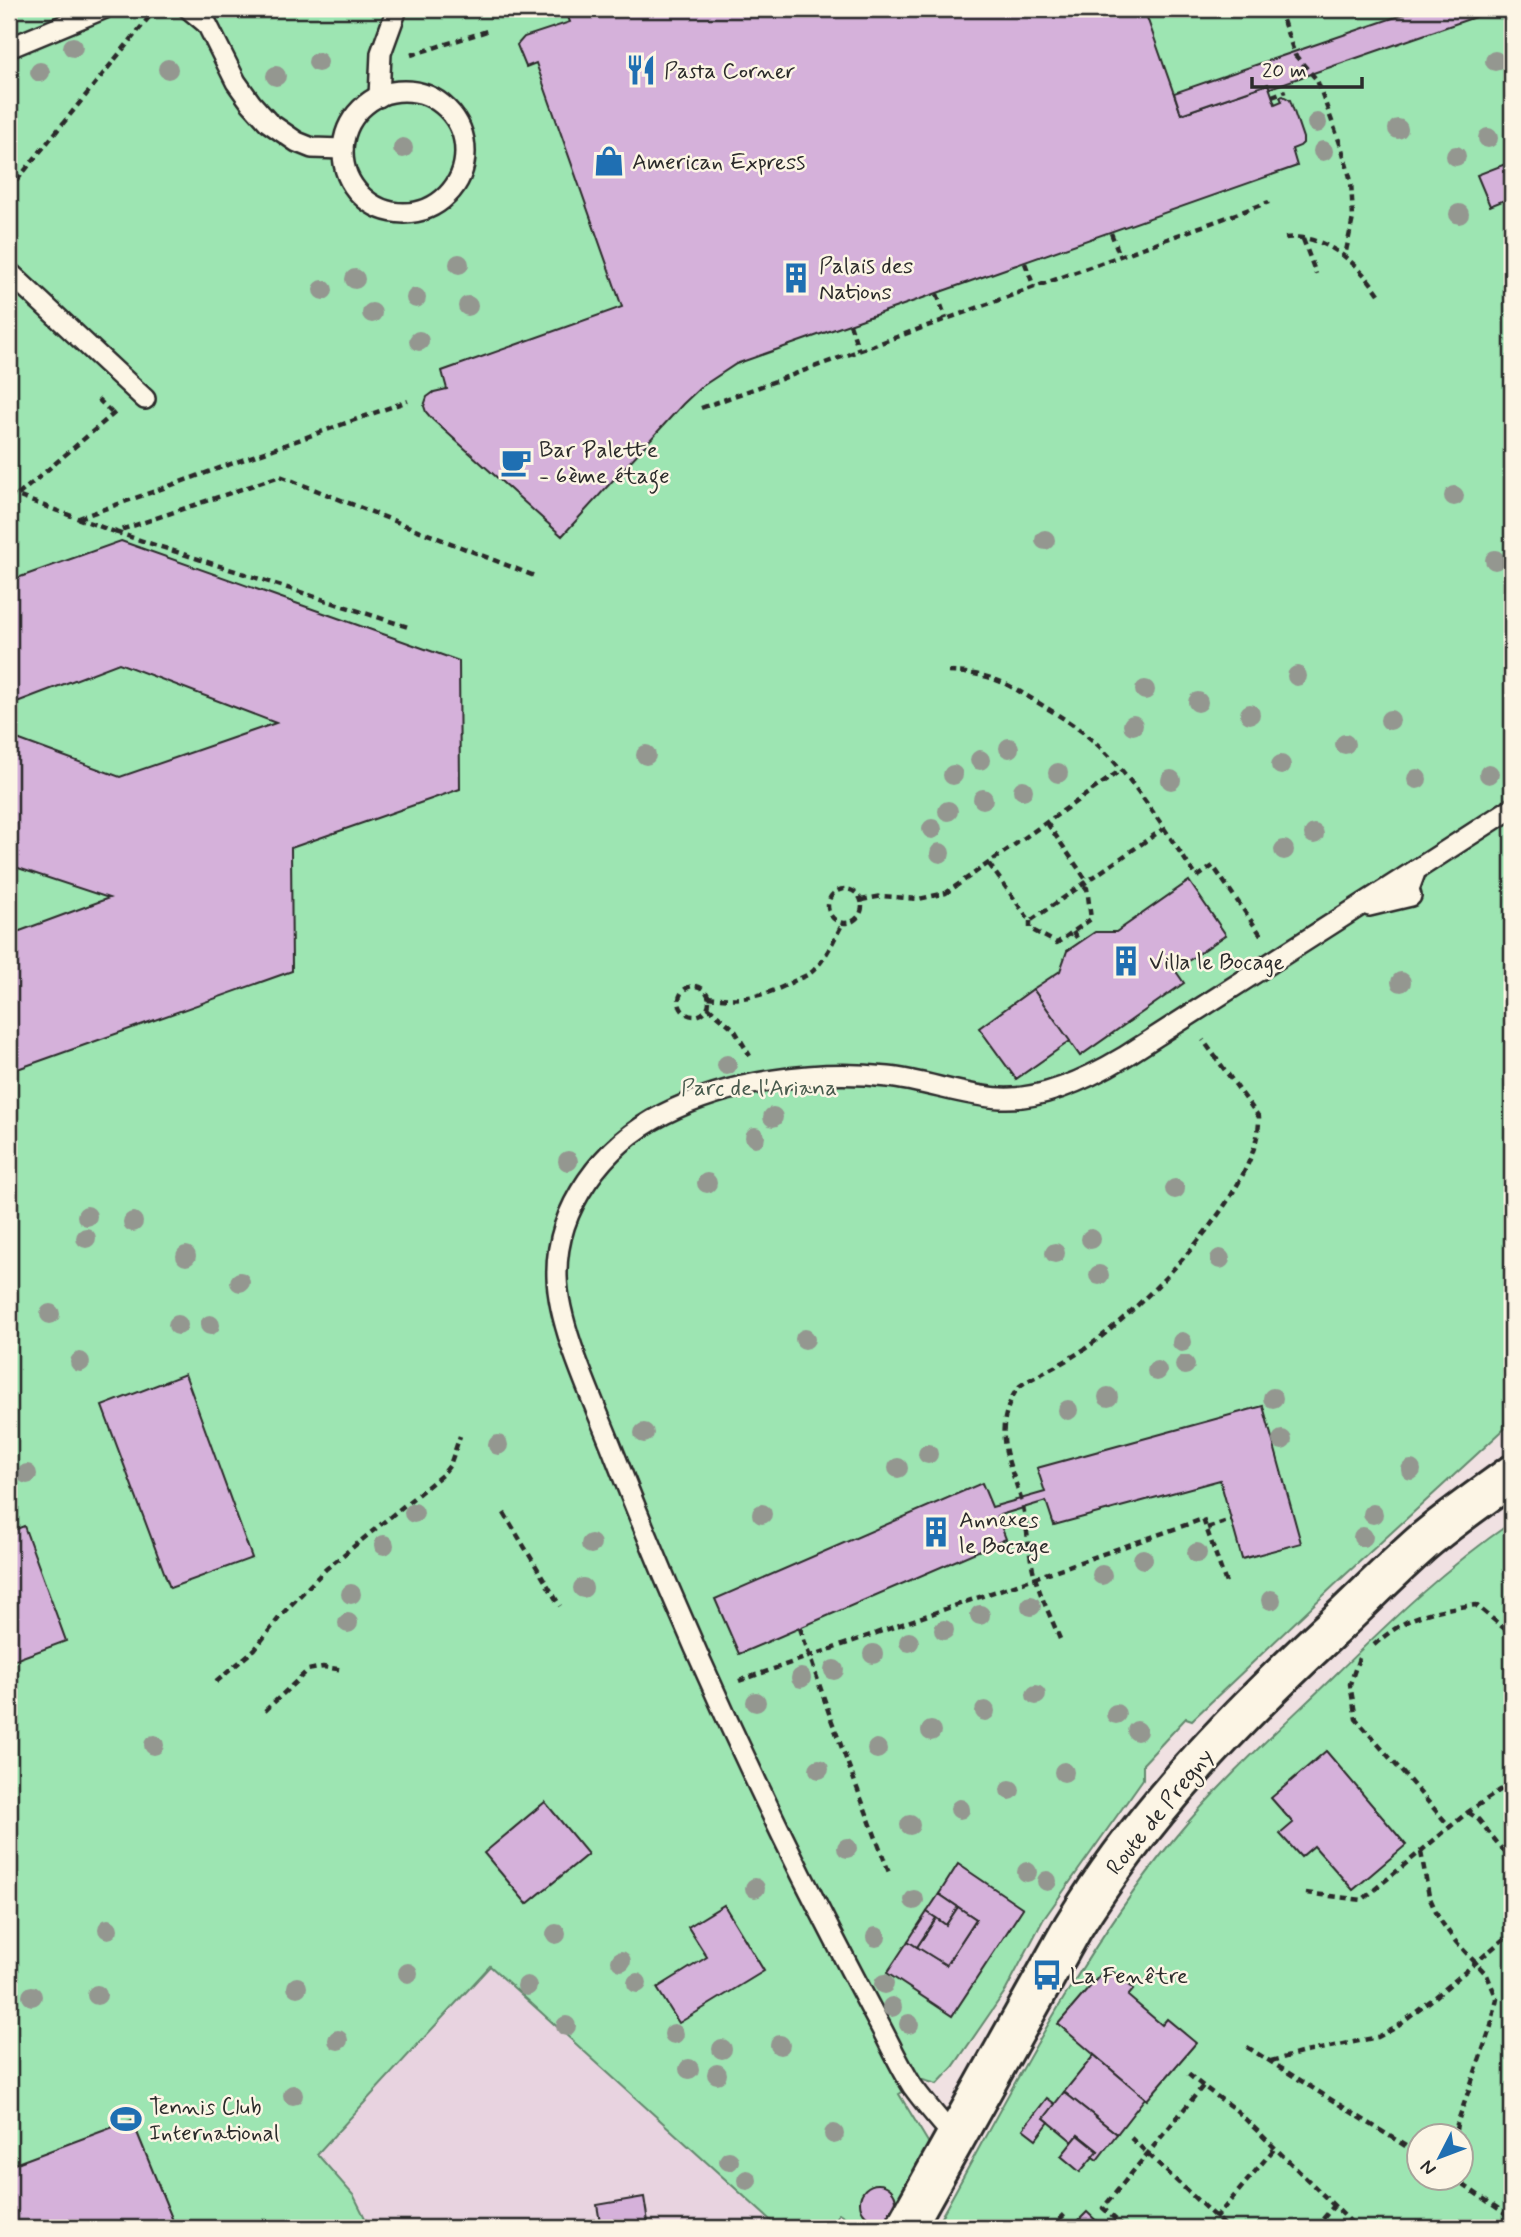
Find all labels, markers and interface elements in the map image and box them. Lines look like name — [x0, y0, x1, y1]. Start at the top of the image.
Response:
scale bar — [1252, 46, 1362, 90]
restaurant icon: Pasta Corner — [624, 53, 658, 87]
place label: Pasta Corner — [664, 57, 796, 87]
text: 20 m — [1262, 57, 1307, 85]
shop icon: American Express — [592, 144, 626, 178]
place label: American Express — [632, 148, 805, 178]
place label: Palais des Nations — [819, 252, 913, 308]
building icon: Palais des Nations — [779, 261, 813, 295]
place label: Bar Palette - 6ème étage — [539, 436, 670, 494]
cafe icon: Bar Palette - 6ème étage — [499, 445, 533, 479]
building icon: Villa le Bocage — [1109, 944, 1143, 978]
place label: Villa le Bocage — [1149, 948, 1285, 978]
park label: Parc de l'Ariana — [681, 1074, 837, 1104]
place label: Annexes le Bocage — [959, 1506, 1050, 1562]
building icon: Annexes le Bocage — [919, 1515, 953, 1549]
street label: Route de Pregny — [1100, 1743, 1222, 1883]
bus stop icon: La Fenêtre — [1030, 1958, 1064, 1992]
place label: La Fenêtre — [1070, 1962, 1188, 1992]
place label: Tennis Club International — [149, 2093, 279, 2149]
sports icon: Tennis Club International — [109, 2102, 143, 2136]
north arrow — [1406, 2122, 1476, 2192]
text: N — [1415, 2154, 1442, 2180]

